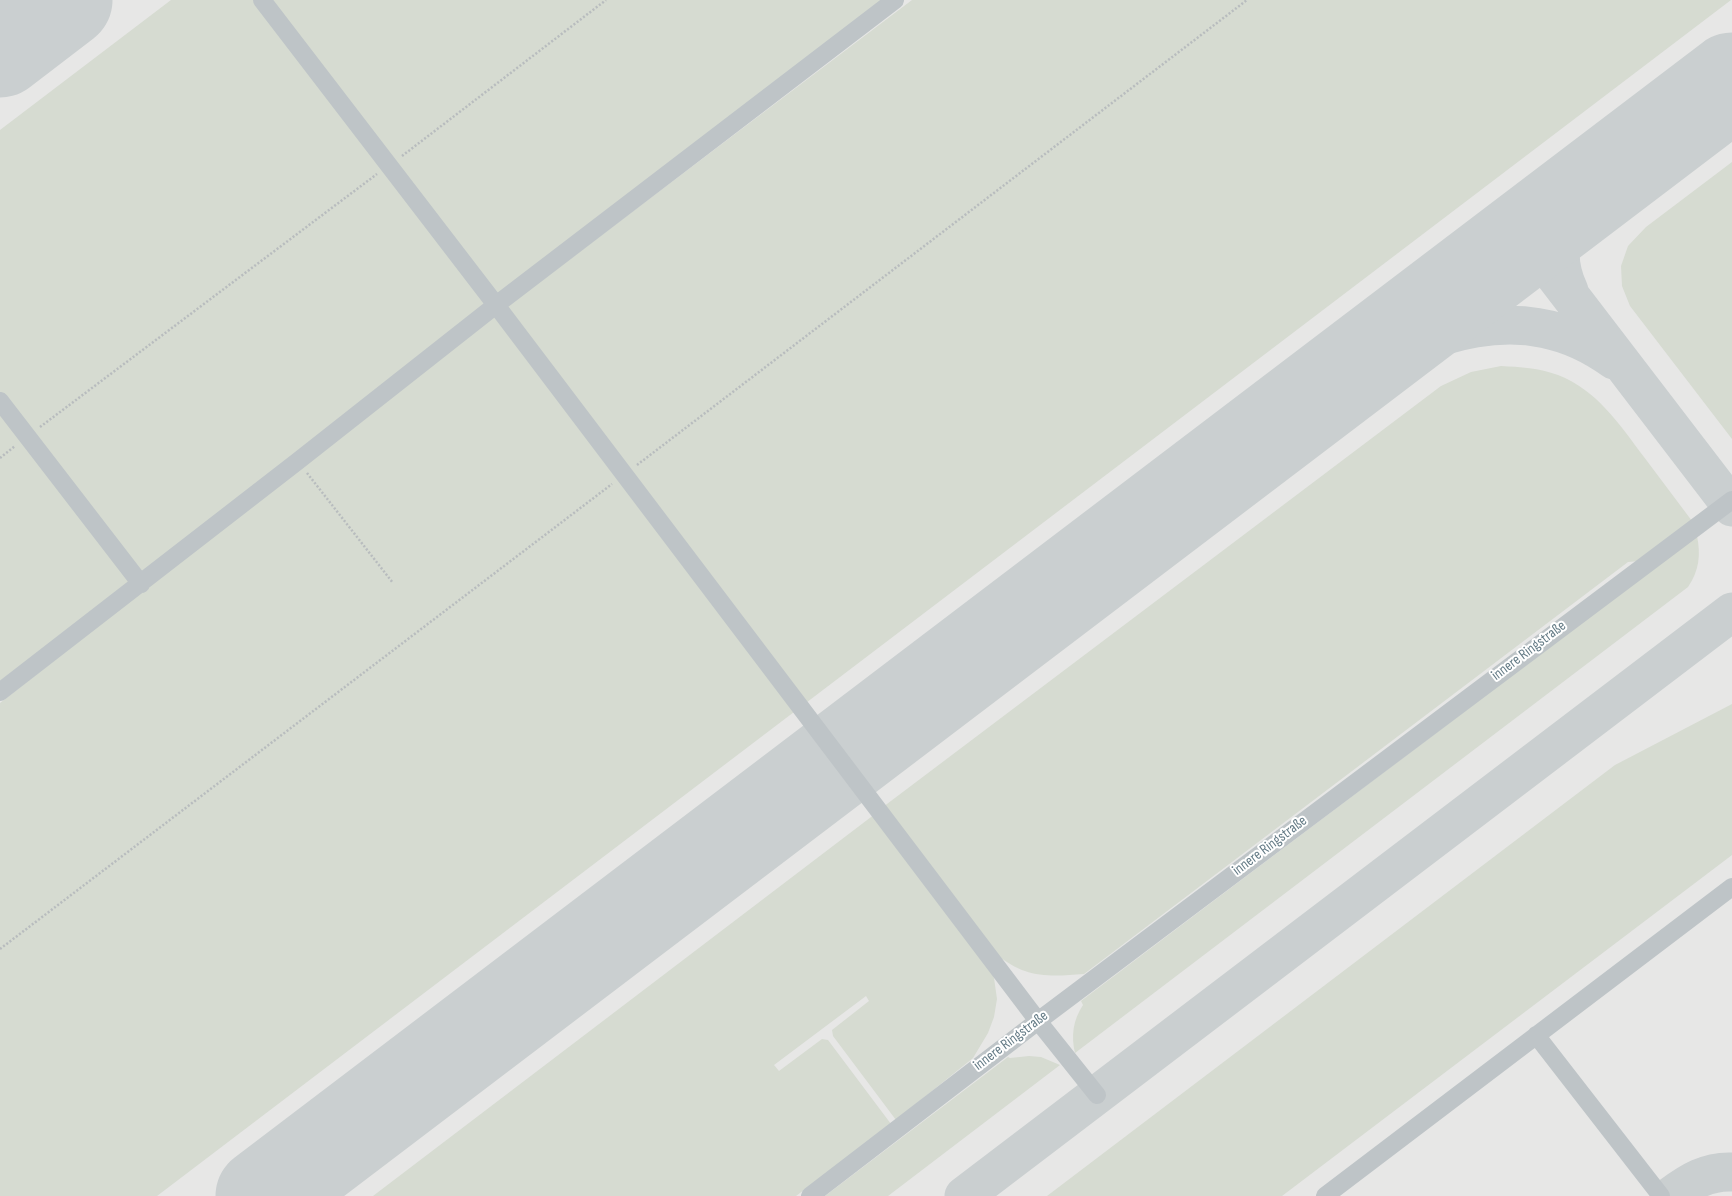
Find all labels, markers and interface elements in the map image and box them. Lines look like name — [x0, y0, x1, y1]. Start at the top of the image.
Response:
street label: innere Ringstraße — [1488, 617, 1570, 685]
street label: innere Ringstraße — [1229, 812, 1311, 880]
street label: innere Ringstraße — [970, 1007, 1052, 1075]

